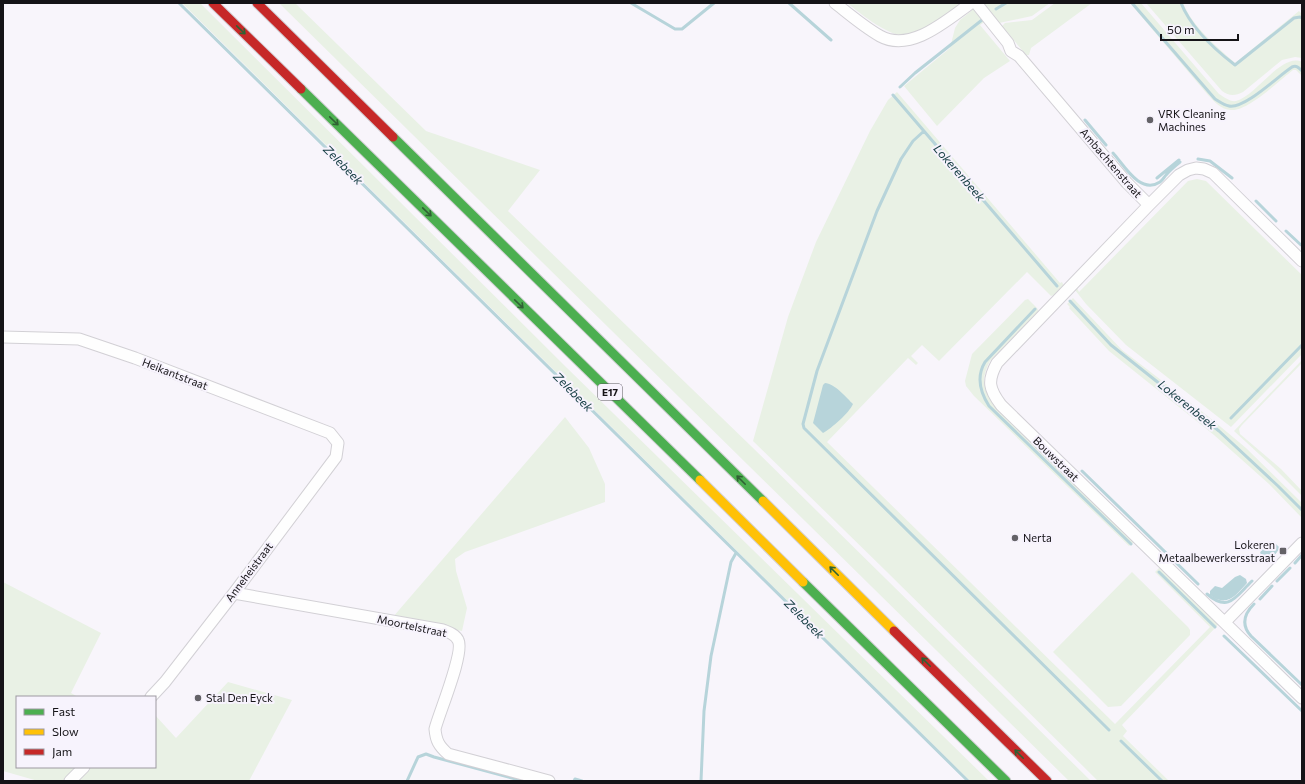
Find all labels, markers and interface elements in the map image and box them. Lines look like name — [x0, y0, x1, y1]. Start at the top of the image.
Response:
scale bar — [1161, 16, 1238, 42]
text: 50 m — [1167, 22, 1195, 36]
one-way arrow — [236, 25, 246, 35]
place label: VRK Cleaning Machines — [1158, 107, 1226, 133]
marker: VRK Cleaning Machines — [1145, 115, 1155, 125]
one-way arrow — [329, 116, 339, 126]
street label: Ambachtenstraat — [1078, 125, 1145, 200]
water label: Zelebeek — [320, 141, 367, 187]
water label: Lokerenbeek — [931, 141, 989, 204]
one-way arrow — [422, 208, 432, 217]
one-way arrow — [514, 299, 524, 308]
street label: Heikantstraat — [141, 355, 210, 392]
water label: Zelebeek — [550, 368, 597, 414]
water label: Lokerenbeek — [1156, 377, 1220, 432]
road number: E17 — [598, 384, 622, 400]
street label: Bouwstraat — [1031, 434, 1082, 484]
one-way arrow — [736, 475, 746, 485]
place label: Nerta — [1023, 531, 1052, 544]
marker: Nerta — [1010, 533, 1020, 543]
place label: Lokeren Metaalbewerkersstraat — [1158, 538, 1275, 564]
street label: Anneheistraat — [222, 539, 275, 604]
marker: Lokeren Metaalbewerkersstraat — [1278, 546, 1288, 556]
one-way arrow — [829, 566, 839, 576]
water label: Zelebeek — [781, 595, 828, 641]
street label: Moortelstraat — [376, 612, 449, 639]
one-way arrow — [921, 657, 931, 667]
place label: Stal Den Eyck — [206, 691, 273, 704]
marker: Stal Den Eyck — [193, 693, 203, 703]
legend — [16, 696, 156, 768]
text: Fast — [52, 704, 75, 718]
text: Slow — [52, 724, 79, 738]
text: Jam — [52, 744, 72, 759]
one-way arrow — [1014, 749, 1024, 759]

